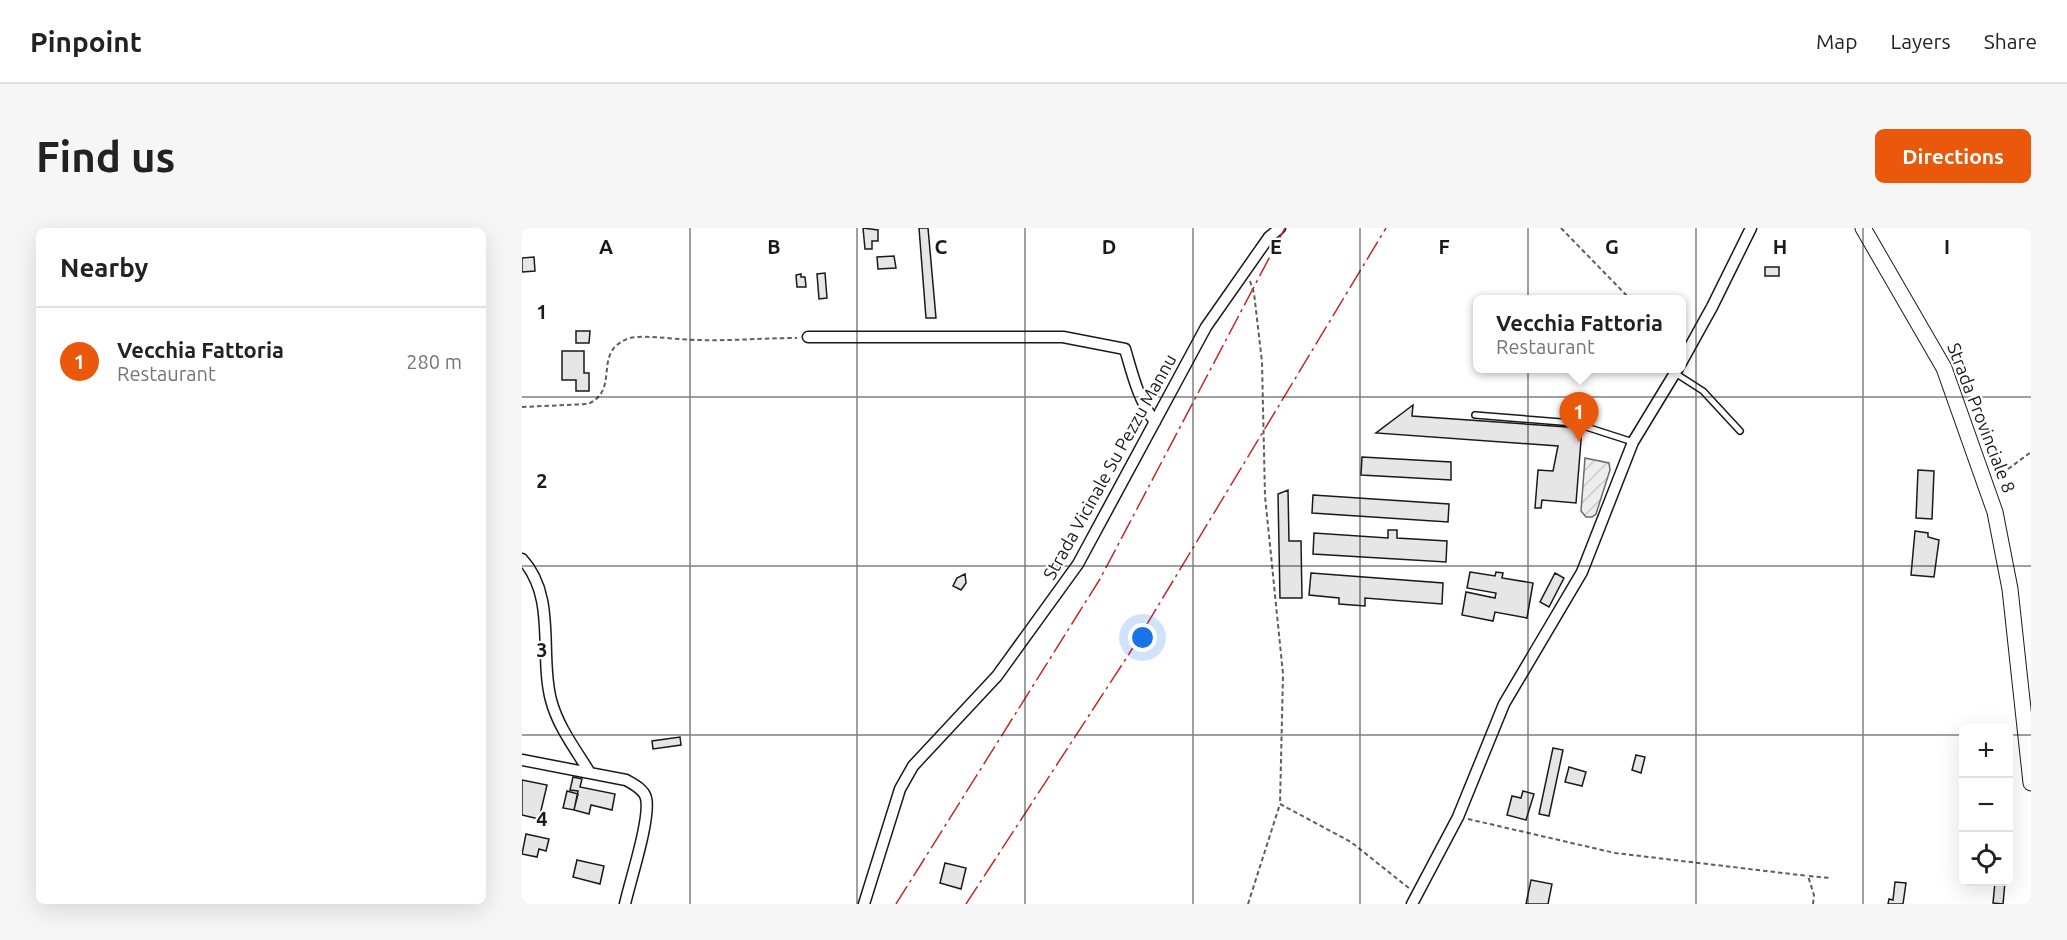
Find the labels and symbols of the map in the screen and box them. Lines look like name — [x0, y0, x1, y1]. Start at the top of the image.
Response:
text: A — [599, 235, 613, 258]
text: B — [767, 235, 781, 258]
text: C — [935, 235, 948, 258]
text: D — [1102, 235, 1116, 258]
text: E — [1270, 235, 1282, 258]
text: F — [1438, 235, 1450, 258]
text: G — [1605, 235, 1619, 258]
text: H — [1773, 235, 1787, 258]
text: I — [1944, 235, 1950, 258]
text: 1 — [536, 300, 548, 323]
street label: Strada Provinciale 8 — [1944, 340, 2020, 495]
street label: Strada Vicinale Su Pezzu Mannu — [1039, 350, 1180, 583]
pin: 1 — [1560, 392, 1598, 442]
text: 2 — [536, 469, 548, 492]
your location — [1128, 623, 1157, 652]
text: 3 — [536, 638, 548, 661]
text: 4 — [536, 807, 548, 830]

